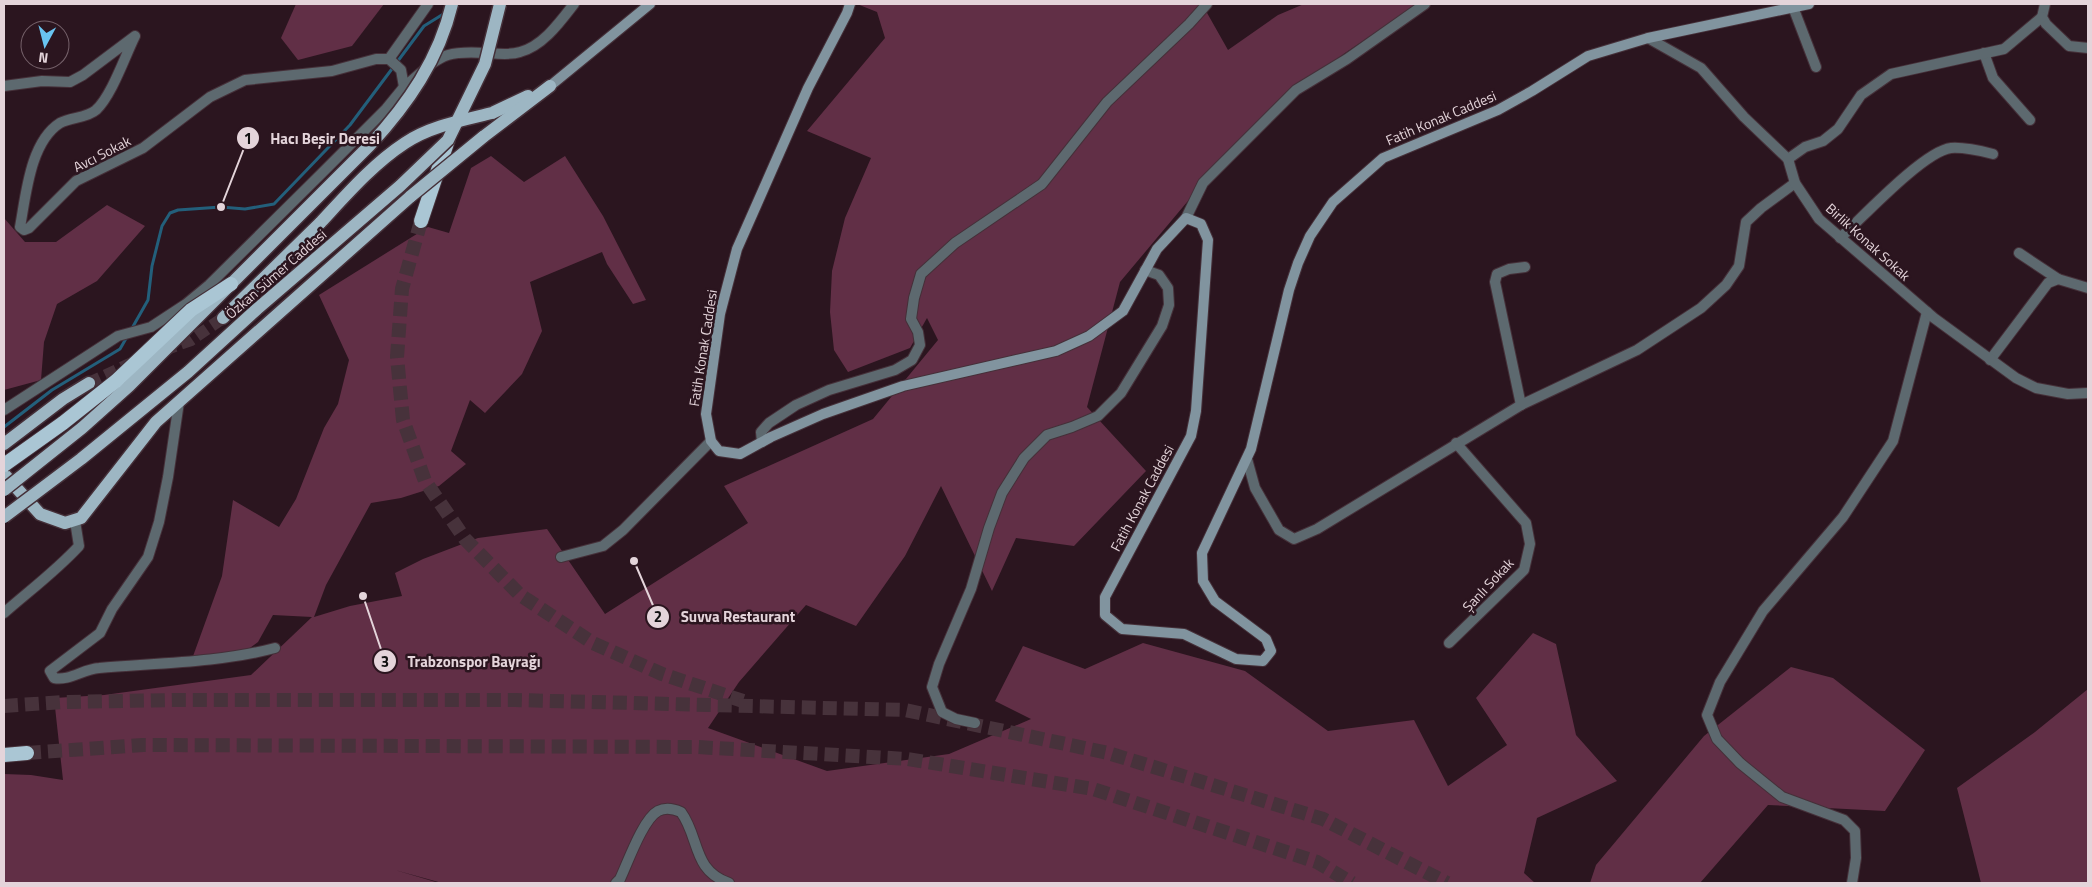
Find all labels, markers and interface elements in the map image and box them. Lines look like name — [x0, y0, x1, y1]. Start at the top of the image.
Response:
north arrow — [20, 20, 70, 70]
text: N — [37, 47, 49, 69]
street label: Fatih Konak Caddesi — [1382, 85, 1499, 150]
callout: Hacı Beşir Deresi — [236, 123, 390, 153]
text: 1 — [244, 127, 252, 150]
text: Hacı Beşir Deresi — [270, 127, 380, 150]
street label: Avcı Sokak — [69, 130, 135, 177]
street label: Birlik Konak Sokak — [1821, 198, 1916, 286]
street label: Özkan Sümer Caddesi — [221, 224, 331, 323]
street label: Fatih Konak Caddesi — [683, 288, 722, 408]
street label: Fatih Konak Caddesi — [1105, 441, 1179, 555]
street label: Şanlı Sokak — [1457, 553, 1518, 616]
callout: Suvva Restaurant — [646, 602, 805, 632]
text: 2 — [654, 605, 662, 628]
text: Suvva Restaurant — [681, 605, 796, 628]
callout: Trabzonspor Bayrağı — [373, 646, 551, 676]
text: 3 — [381, 650, 389, 673]
text: Trabzonspor Bayrağı — [407, 650, 541, 673]

